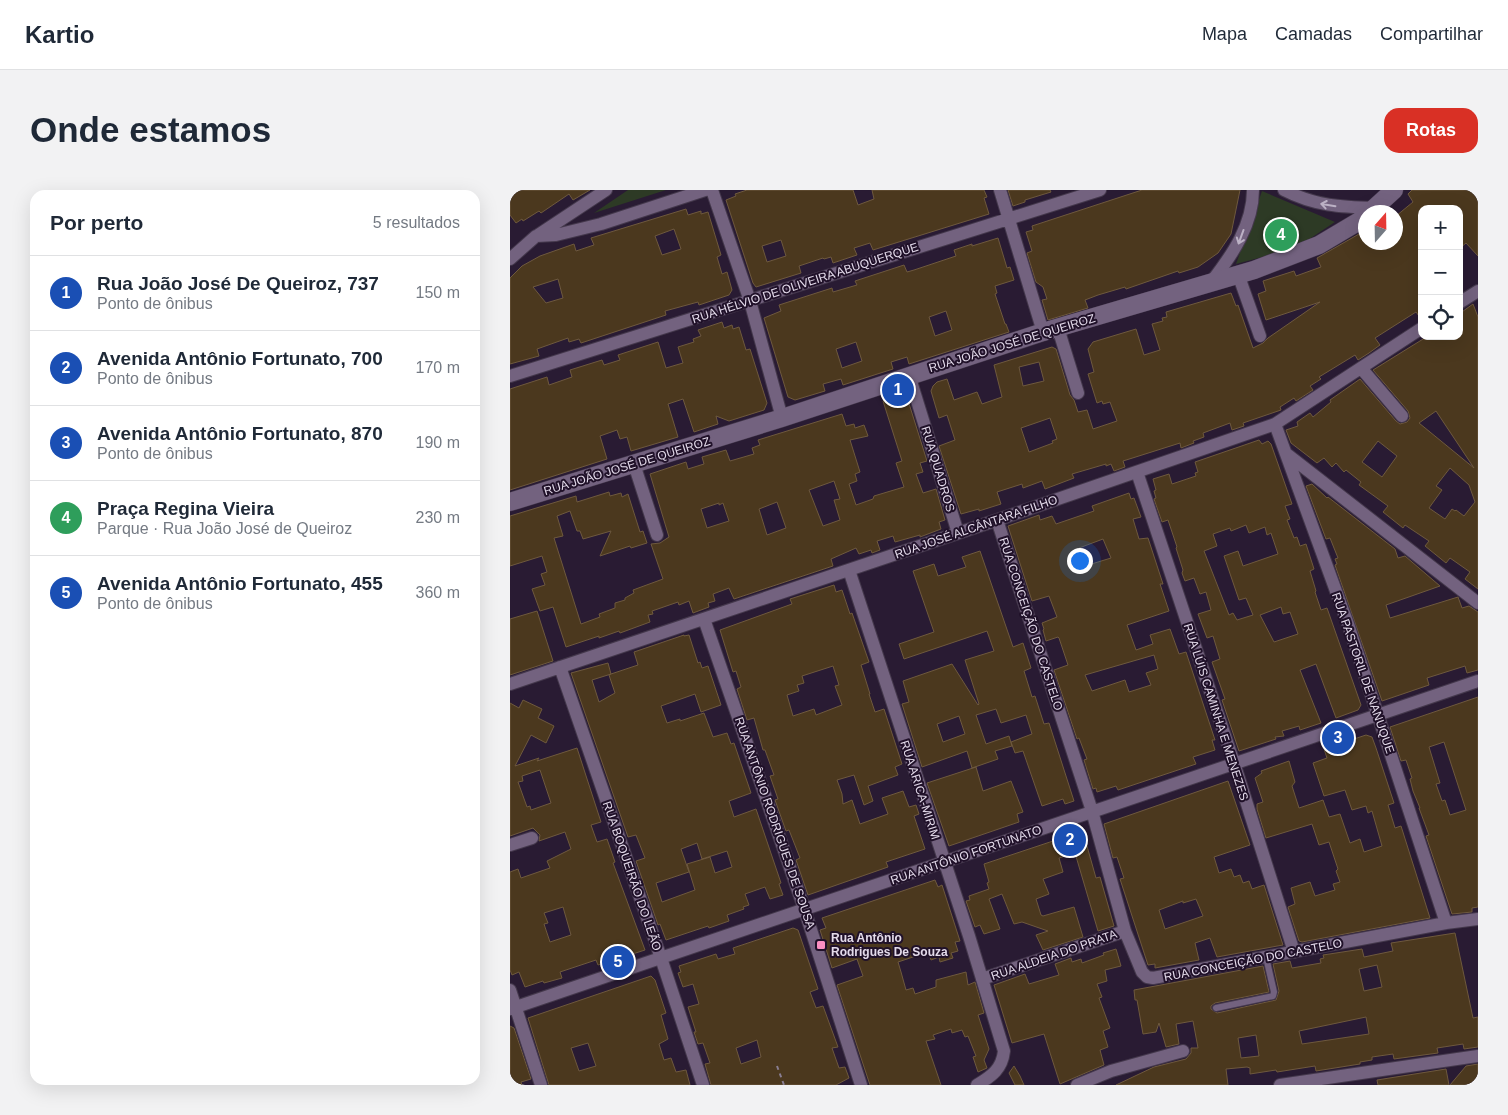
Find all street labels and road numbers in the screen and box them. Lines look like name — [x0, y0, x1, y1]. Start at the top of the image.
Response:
street label: RUA HÉLVIO DE OLIVEIRA ABUQUERQUE — [690, 239, 920, 326]
street label: RUA JOÃO JOSÉ DE QUEIROZ — [927, 310, 1097, 375]
street label: RUA QUADROS — [918, 425, 958, 513]
street label: RUA JOÃO JOSÉ DE QUEIROZ — [542, 433, 712, 498]
street label: RUA JOSÉ ALCÂNTARA FILHO — [892, 492, 1059, 561]
street label: RUA CONCEIÇÃO DO CASTELO — [996, 536, 1066, 712]
street label: RUA PASTORIL DE NANUQUE — [1329, 591, 1397, 755]
street label: RUA LÚIS CAMINHA E MENEZES — [1181, 621, 1252, 802]
street label: RUA ANTÔNIO RODRIGUES DE SOUSA — [732, 715, 819, 931]
street label: RUA ARICA-MIRIM — [897, 739, 943, 841]
street label: RUA BOQUEIRÃO DO LEÃO — [600, 799, 664, 953]
street label: RUA ANTÔNIO FORTUNATO — [888, 822, 1043, 887]
street label: RUA ALDEIA DO PRATA — [989, 927, 1119, 983]
street label: RUA CONCEIÇÃO DO CASTELO — [1163, 936, 1343, 984]

